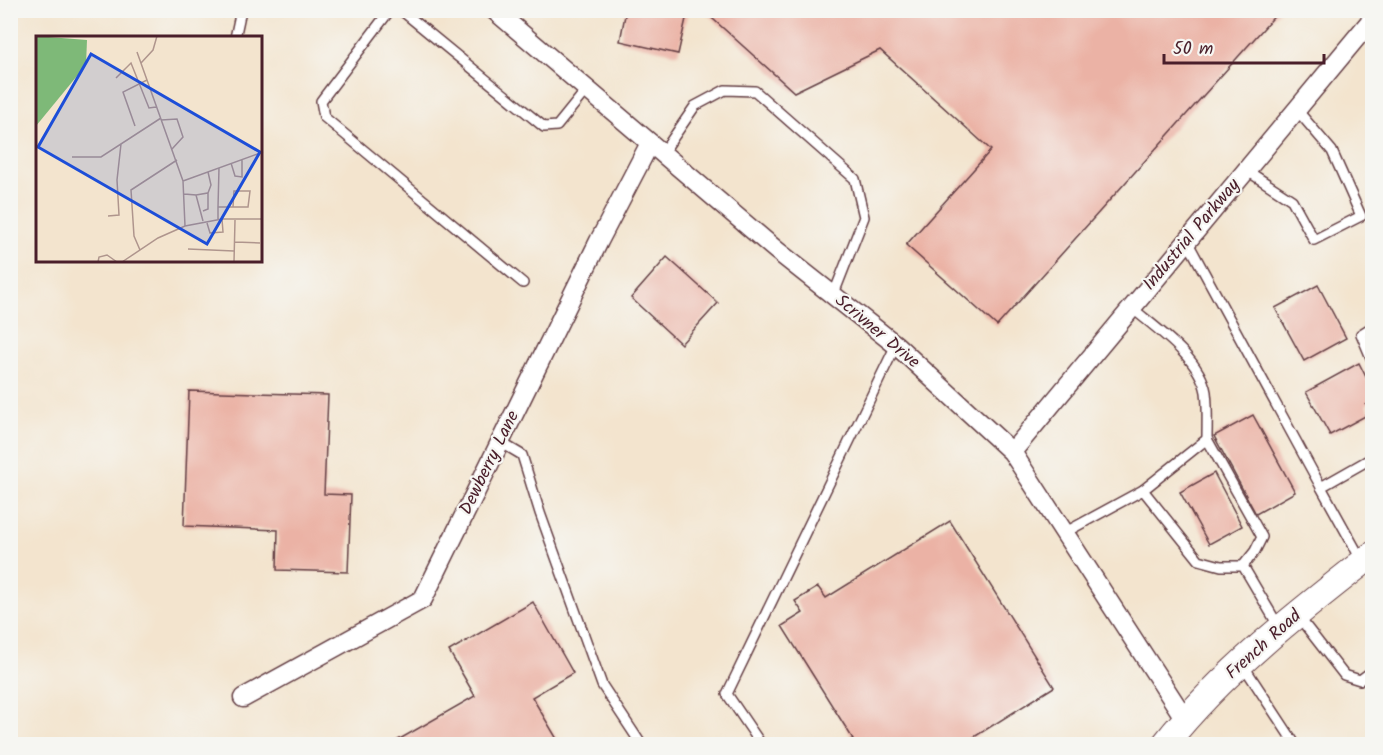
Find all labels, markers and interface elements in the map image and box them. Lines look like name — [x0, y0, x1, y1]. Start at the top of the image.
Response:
scale bar — [1164, 27, 1324, 65]
text: 50 m — [1173, 35, 1213, 64]
inset map — [36, 36, 262, 262]
street label: Industrial Parkway — [1136, 172, 1248, 298]
street label: Scrivner Drive — [828, 288, 926, 376]
street label: Dewberry Lane — [452, 406, 528, 520]
street label: French Road — [1219, 602, 1309, 687]

